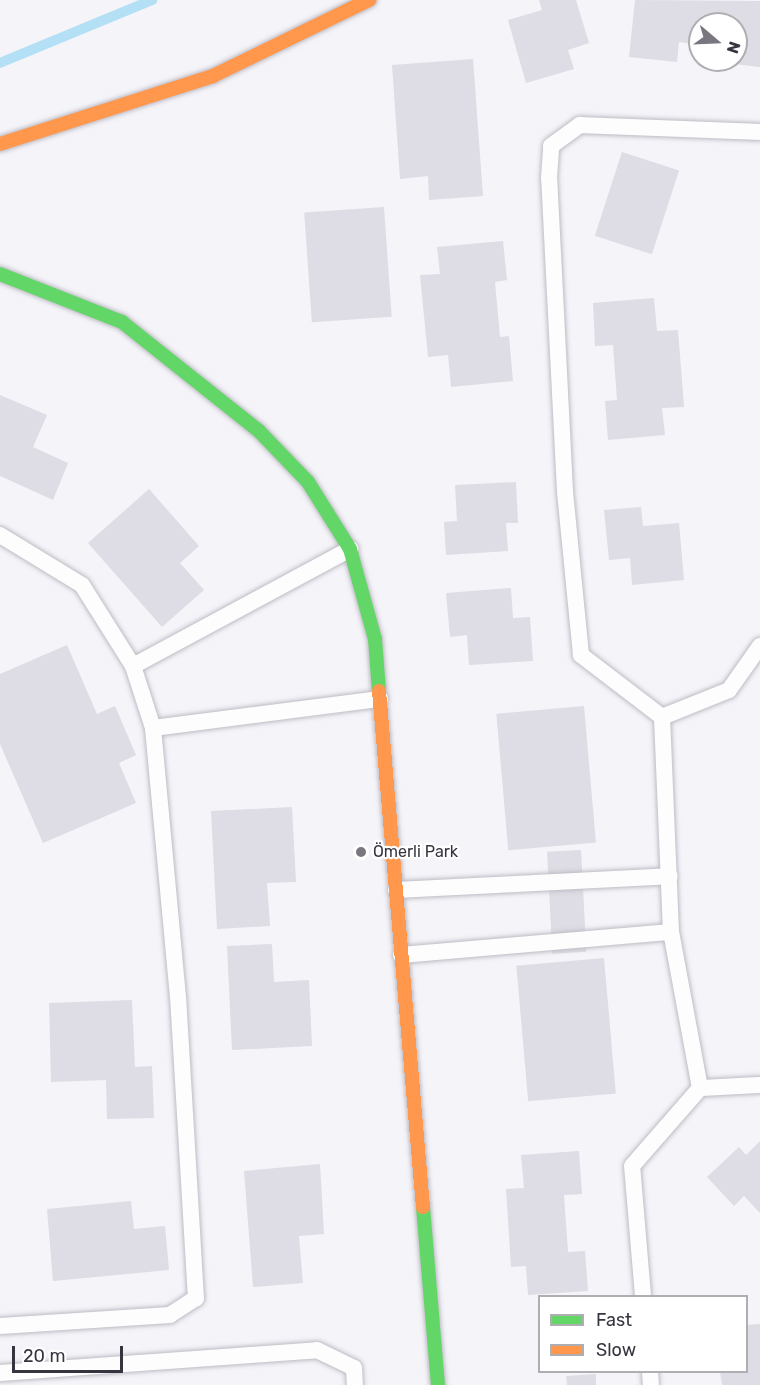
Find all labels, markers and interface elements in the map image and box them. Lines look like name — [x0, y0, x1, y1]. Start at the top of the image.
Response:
north arrow — [688, 12, 748, 72]
text: N — [723, 39, 744, 56]
place label: Ömerli Park — [373, 842, 458, 862]
marker: Ömerli Park — [354, 845, 368, 859]
legend — [538, 1295, 748, 1373]
text: Fast — [596, 1309, 632, 1331]
scale bar — [15, 1334, 126, 1372]
text: Slow — [596, 1339, 636, 1361]
text: 20 m — [23, 1345, 65, 1367]

